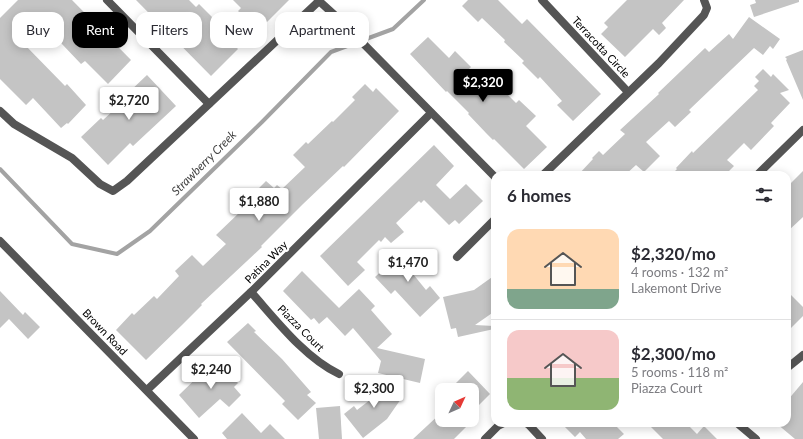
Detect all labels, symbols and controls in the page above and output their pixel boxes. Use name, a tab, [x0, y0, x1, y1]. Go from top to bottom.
chip: Buy	[12, 12, 64, 48]
chip: Rent	[72, 12, 128, 48]
chip: Filters	[136, 12, 202, 48]
chip: New	[210, 12, 267, 48]
chip: Apartment	[275, 12, 369, 48]
street label: Terracotta Circle	[570, 13, 633, 80]
pin: $2,320	[450, 69, 516, 103]
text: $2,320	[463, 74, 503, 90]
pin: $2,720	[96, 87, 162, 121]
text: $2,720	[109, 92, 149, 108]
water label: Strawberry Creek	[168, 127, 239, 198]
icon: filters	[753, 184, 775, 206]
text: 6 homes	[507, 185, 571, 206]
pin: $1,880	[226, 188, 292, 222]
text: $1,880	[239, 193, 279, 209]
street label: Patina Way	[242, 237, 290, 286]
text: $2,320/mo	[631, 243, 716, 264]
icon: home	[539, 245, 587, 293]
pin: $1,470	[375, 249, 441, 283]
text: $1,470	[388, 254, 428, 270]
text: 4 rooms · 132 m²	[631, 264, 728, 280]
text: Lakemont Drive	[631, 280, 721, 296]
street label: Piazza Court	[275, 302, 327, 354]
street label: Brown Road	[80, 306, 131, 357]
text: $2,300/mo	[631, 343, 716, 364]
icon: home	[539, 346, 587, 394]
pin: $2,240	[178, 356, 244, 390]
text: $2,240	[191, 361, 231, 377]
text: 5 rooms · 118 m²	[631, 364, 728, 380]
pin: $2,300	[341, 375, 407, 409]
text: $2,300	[354, 380, 394, 396]
text: Piazza Court	[631, 380, 702, 396]
north arrow	[435, 383, 479, 427]
map controls	[435, 383, 479, 427]

